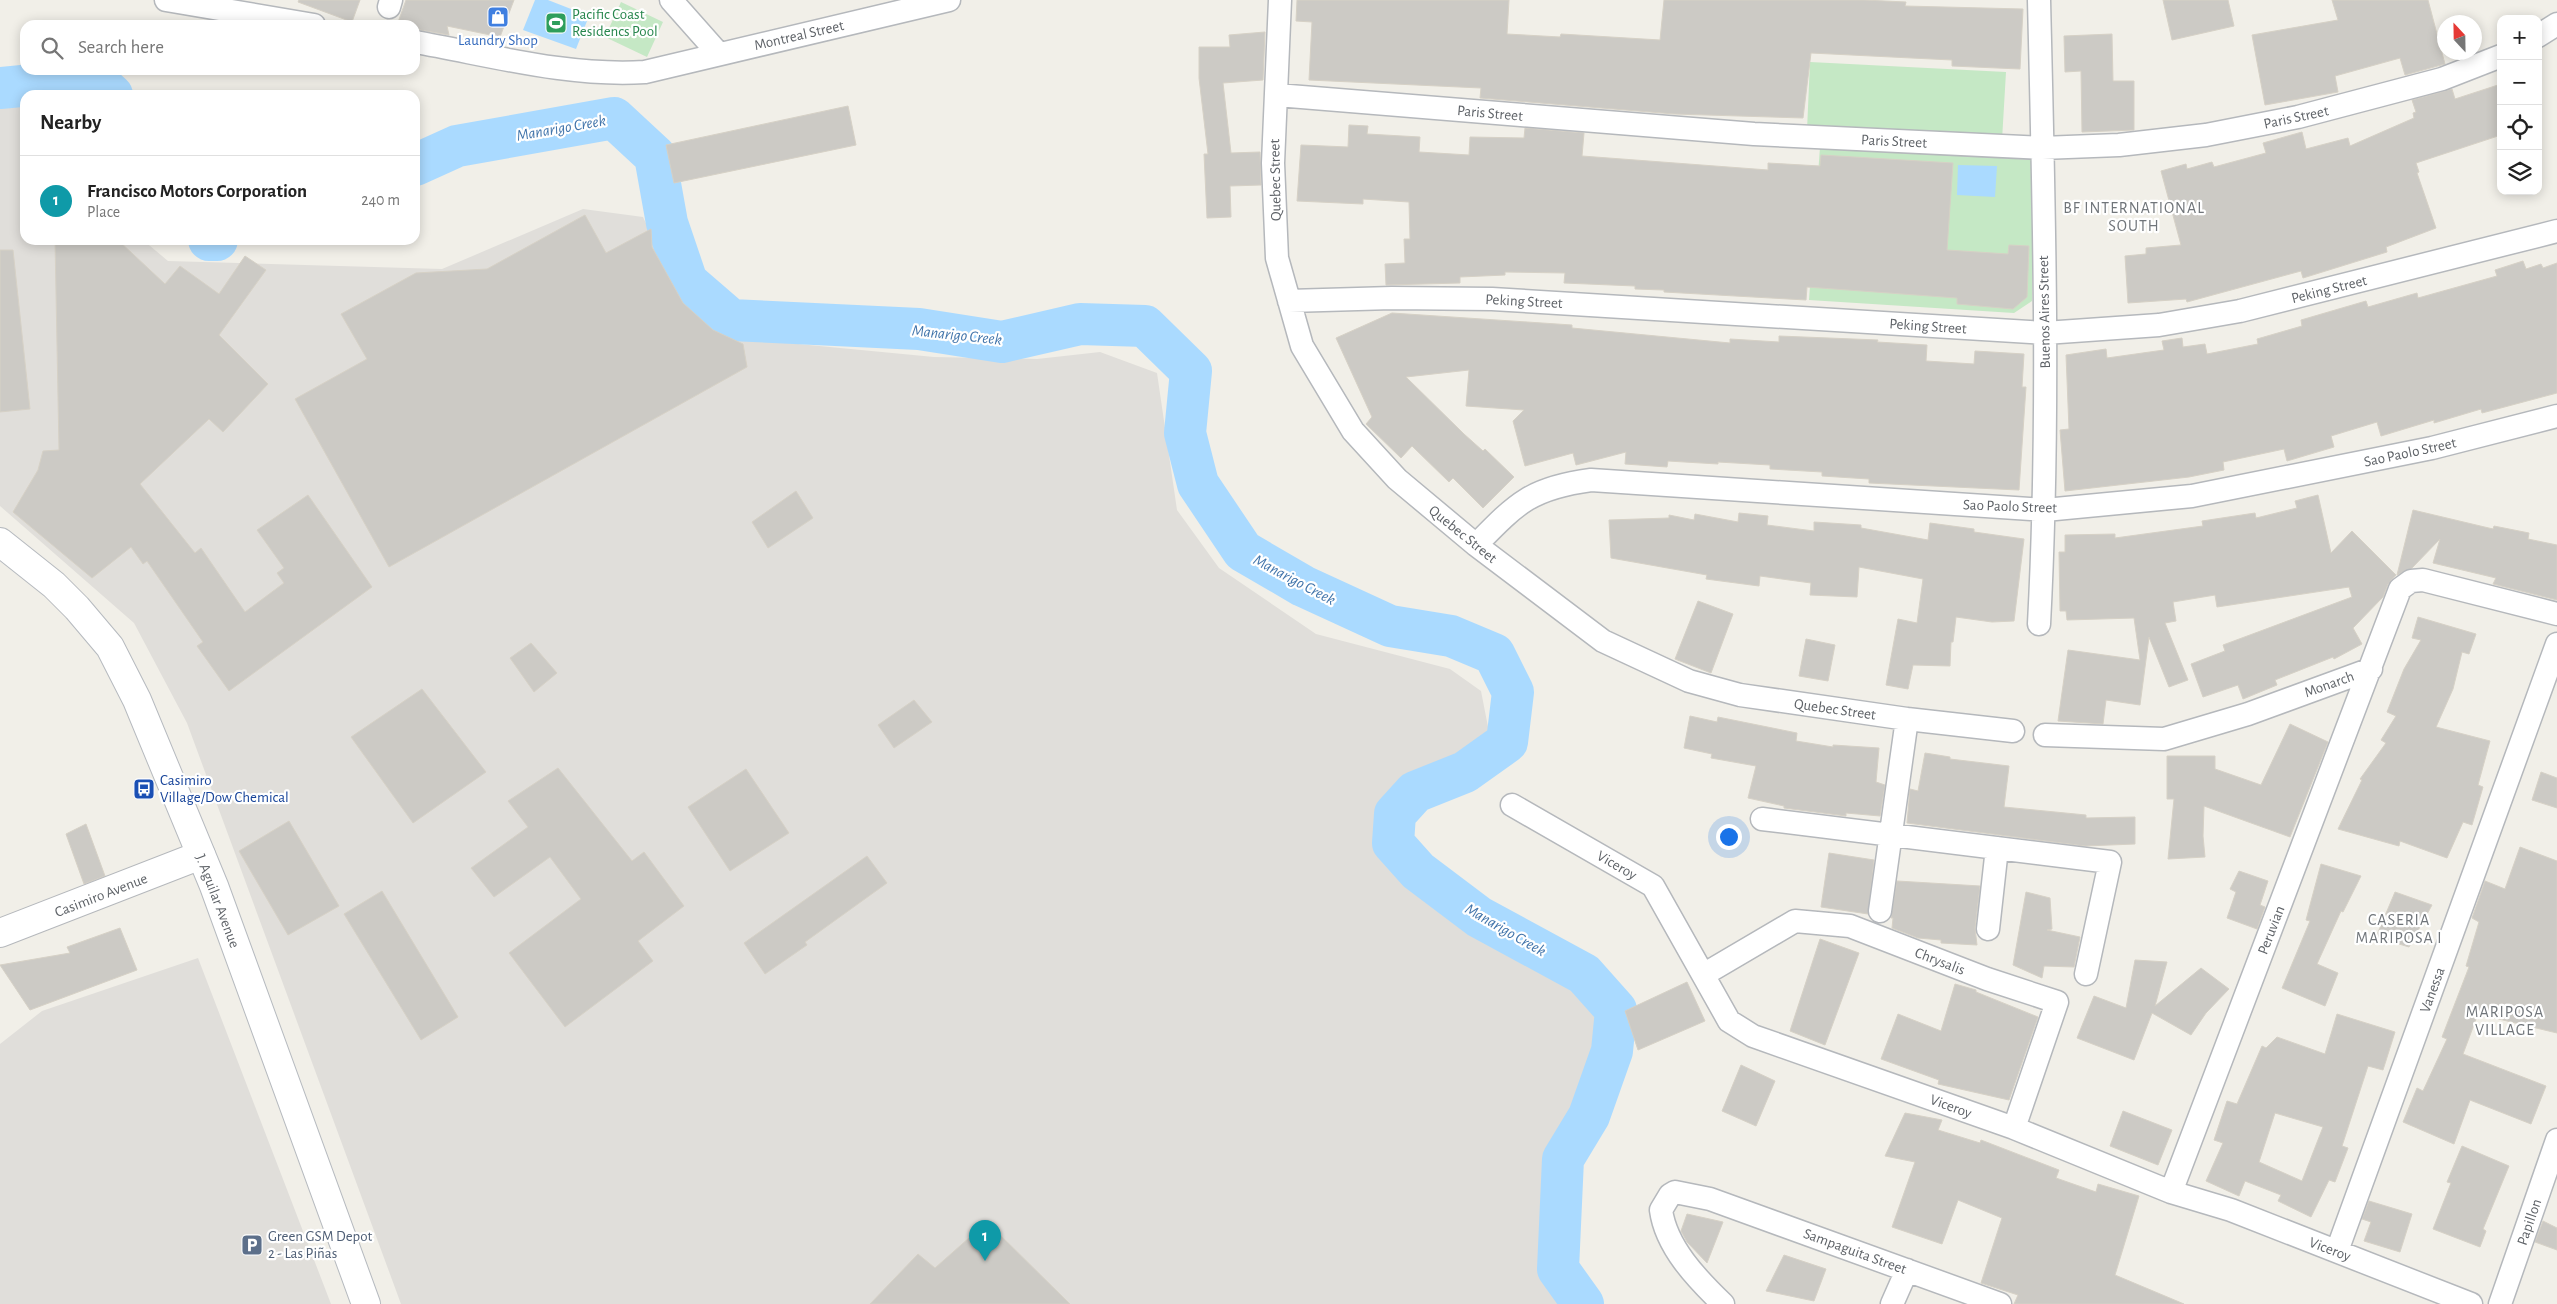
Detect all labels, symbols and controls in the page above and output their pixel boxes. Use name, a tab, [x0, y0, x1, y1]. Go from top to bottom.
shop icon: Laundry Shop	[486, 5, 510, 29]
place label: Pacific Coast Residencs Pool	[572, 7, 658, 39]
sports icon: Pacific Coast Residencs Pool	[544, 11, 568, 35]
north arrow	[2437, 15, 2482, 60]
map controls	[2497, 15, 2542, 195]
button: +	[2497, 15, 2542, 60]
street label: Montreal Street	[753, 18, 846, 53]
search box	[20, 20, 420, 75]
place label: Laundry Shop	[458, 33, 538, 48]
icon: search	[38, 34, 66, 62]
text: Search here	[78, 38, 164, 57]
button: −	[2497, 60, 2542, 105]
street label: Paris Street	[1456, 103, 1524, 124]
street label: Paris Street	[2262, 103, 2330, 132]
button: locate	[2497, 105, 2542, 150]
text: Nearby	[40, 112, 101, 133]
water label: Manarigo Creek	[515, 112, 607, 144]
street label: Paris Street	[1861, 132, 1928, 151]
street label: Quebec Street	[1267, 138, 1284, 221]
button: layers	[2497, 150, 2542, 195]
text: Francisco Motors Corporation	[87, 182, 307, 201]
text: 1	[53, 192, 59, 208]
text: 240 m	[361, 192, 400, 208]
district label: BF INTERNATIONAL SOUTH	[2063, 200, 2205, 234]
text: Place	[87, 204, 120, 220]
street label: Buenos Aires Street	[2036, 255, 2053, 369]
street label: Peking Street	[2290, 273, 2369, 306]
street label: Peking Street	[1485, 292, 1563, 311]
street label: Peking Street	[1889, 316, 1967, 337]
water label: Manarigo Creek	[911, 322, 1003, 348]
street label: Sao Paolo Street	[2363, 435, 2458, 470]
street label: Sao Paolo Street	[1963, 497, 2057, 516]
street label: Quebec Street	[1426, 503, 1500, 566]
water label: Manarigo Creek	[1251, 552, 1338, 608]
street label: Monarch	[2302, 669, 2356, 700]
street label: Quebec Street	[1793, 696, 1877, 723]
place label: Casimiro Village/Dow Chemical	[160, 773, 289, 805]
bus stop icon: Casimiro Village/Dow Chemical	[132, 777, 156, 801]
your location	[1716, 824, 1742, 850]
street label: Viceroy	[1594, 848, 1640, 883]
street label: J. Aguilar Avenue	[193, 852, 242, 950]
street label: Casimiro Avenue	[53, 871, 150, 920]
water label: Manarigo Creek	[1462, 900, 1549, 959]
street label: Peruvian	[2255, 904, 2288, 957]
district label: CASERIA MARIPOSA I	[2355, 912, 2443, 946]
street label: Chrysalis	[1913, 945, 1967, 978]
street label: Vanessa	[2417, 965, 2448, 1015]
district label: MARIPOSA VILLAGE	[2466, 1004, 2544, 1038]
street label: Viceroy	[1928, 1092, 1974, 1121]
street label: Papillon	[2515, 1197, 2544, 1247]
pin: 1	[969, 1220, 1001, 1261]
street label: Sampaguita Street	[1801, 1226, 1908, 1277]
place label: Green GSM Depot 2 - Las Piñas	[268, 1229, 373, 1261]
parking icon: Green GSM Depot 2 - Las Piñas	[240, 1233, 264, 1257]
street label: Viceroy	[2307, 1235, 2353, 1264]

